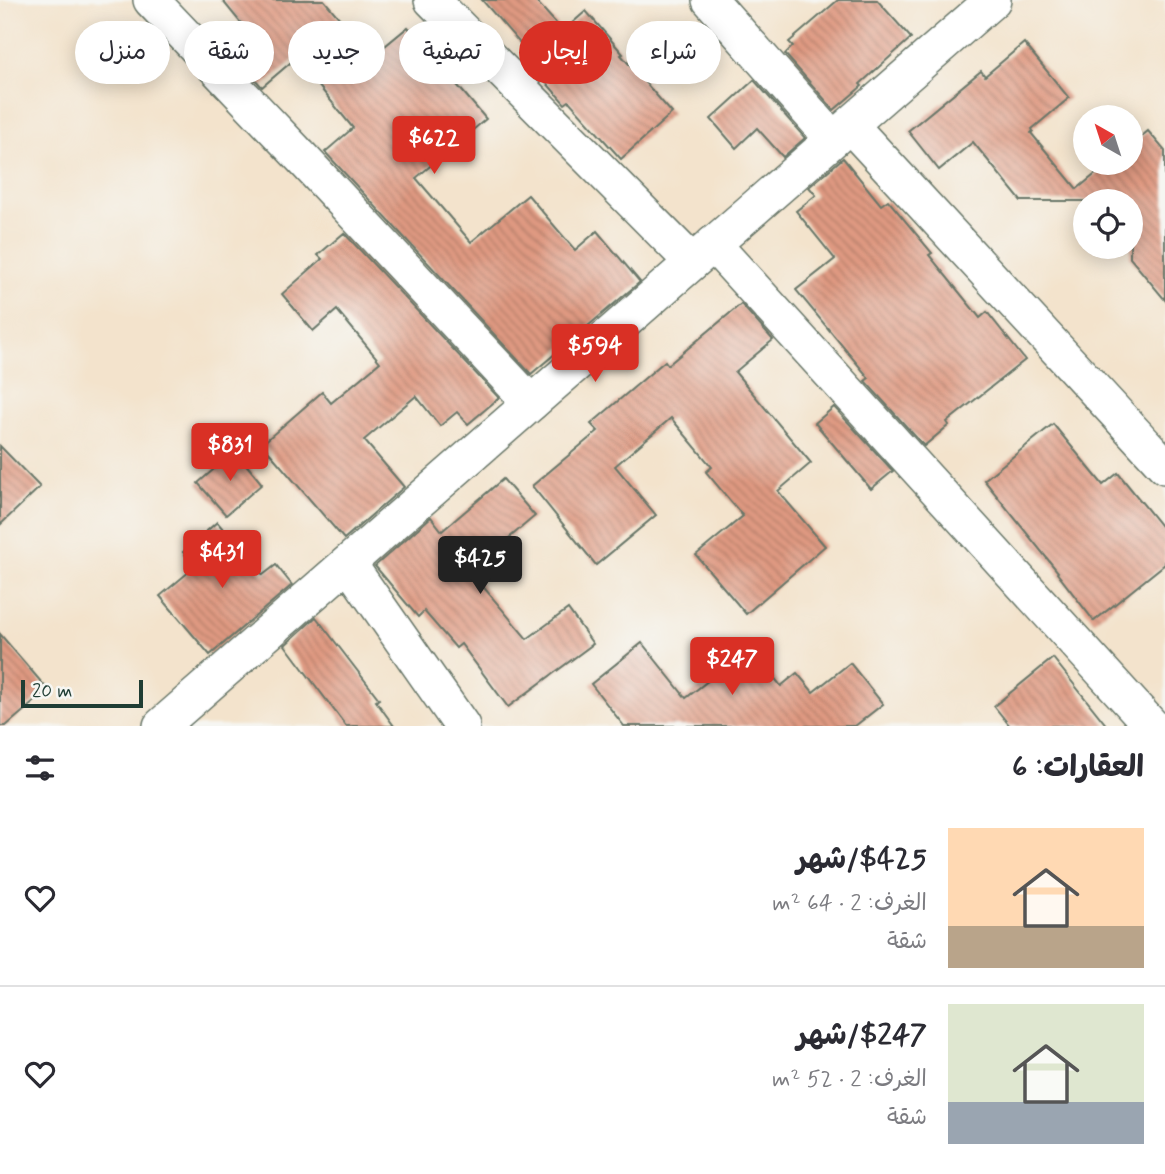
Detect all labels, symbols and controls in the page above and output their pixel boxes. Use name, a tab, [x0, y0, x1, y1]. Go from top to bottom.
chip: منزل	[75, 21, 170, 84]
chip: شقة	[184, 21, 274, 84]
chip: جديد	[288, 21, 385, 84]
chip: تصفية	[399, 21, 505, 84]
chip: إيجار	[519, 21, 612, 84]
chip: شراء	[626, 21, 721, 84]
north arrow	[1073, 105, 1143, 175]
map controls	[1073, 105, 1143, 259]
pin: $622	[393, 116, 475, 176]
text: $622	[408, 124, 460, 154]
button: locate	[1073, 189, 1143, 259]
pin: $594	[554, 324, 636, 384]
text: $594	[568, 332, 622, 362]
pin: $831	[189, 424, 271, 483]
text: $831	[207, 431, 253, 461]
pin: $431	[181, 530, 263, 590]
pin: $425	[439, 536, 521, 596]
text: $431	[199, 538, 245, 568]
text: $425	[454, 544, 506, 574]
pin: $247	[691, 638, 773, 697]
text: $247	[706, 645, 758, 675]
scale bar	[21, 677, 144, 709]
text: 20 m	[32, 679, 72, 704]
text: العقارات: 6	[1012, 748, 1144, 787]
icon: filters	[21, 749, 59, 787]
text: $425/شهر	[796, 840, 927, 879]
icon: home	[1004, 856, 1088, 940]
icon: heart	[21, 879, 59, 917]
text: الغرف: 2 · 64 m²	[772, 889, 927, 919]
text: شقة	[887, 927, 927, 957]
text: $247/شهر	[797, 1016, 927, 1055]
icon: home	[1004, 1032, 1088, 1116]
icon: heart	[21, 1055, 59, 1093]
text: الغرف: 2 · 52 m²	[772, 1065, 927, 1095]
text: شقة	[887, 1103, 927, 1133]

